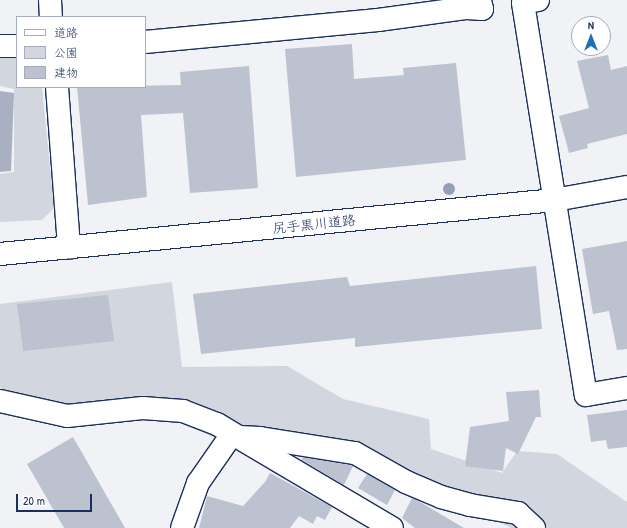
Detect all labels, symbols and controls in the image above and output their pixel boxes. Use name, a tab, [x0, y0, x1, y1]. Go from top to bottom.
legend	[16, 16, 146, 88]
north arrow	[571, 16, 611, 56]
text: N	[588, 18, 594, 32]
text: 道路	[54, 24, 78, 41]
text: 公園	[54, 44, 78, 61]
text: 建物	[54, 64, 78, 81]
street label: 尻手黒川道路	[271, 211, 357, 237]
scale bar	[18, 486, 94, 512]
text: 20 m	[23, 492, 45, 509]

